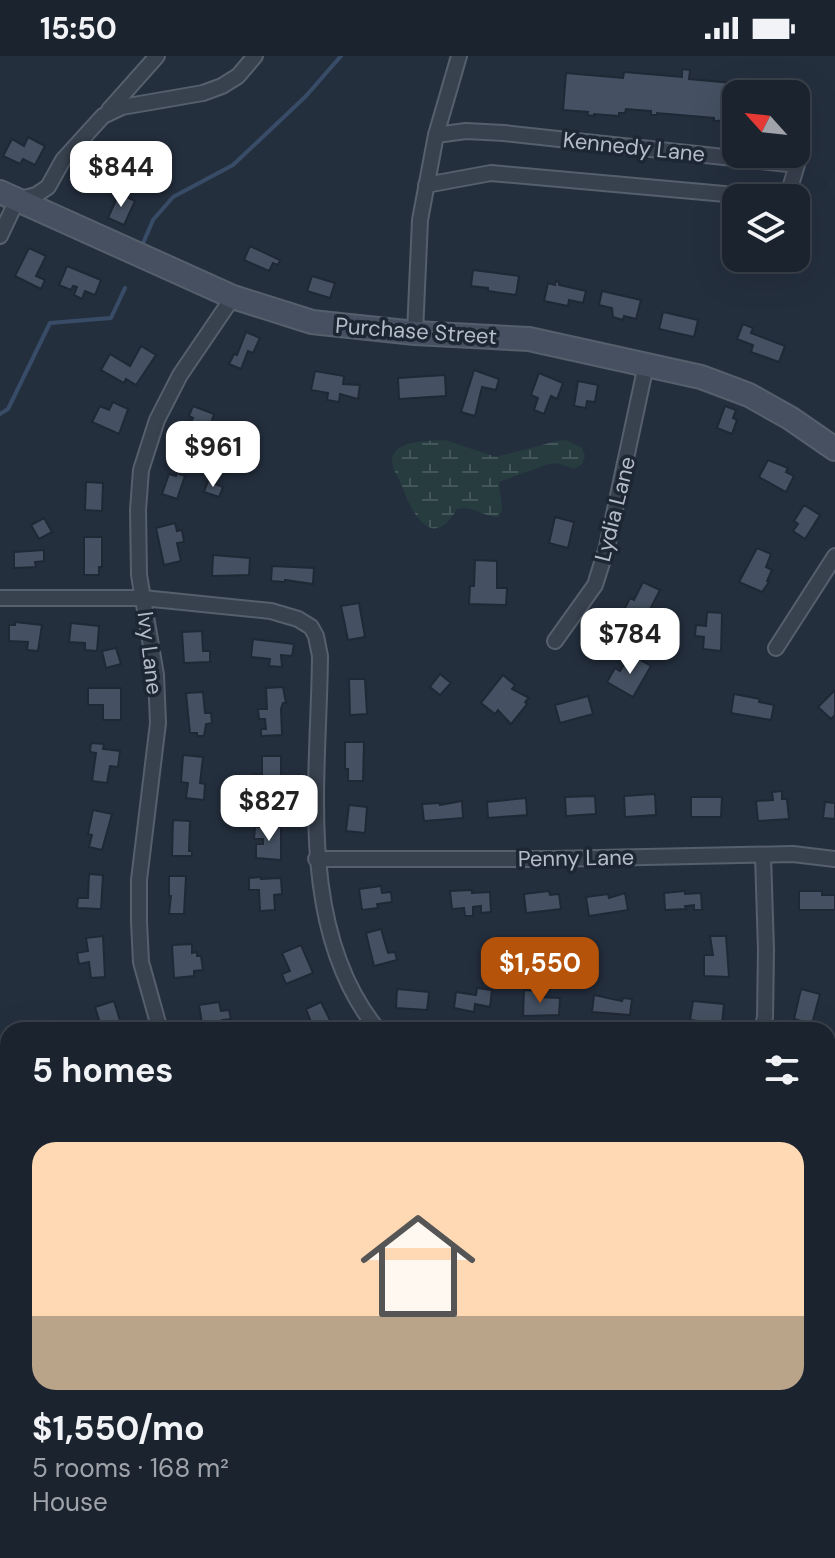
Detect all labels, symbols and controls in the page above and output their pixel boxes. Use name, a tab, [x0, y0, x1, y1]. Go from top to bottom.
text: 15:50	[40, 9, 117, 48]
north arrow	[722, 80, 810, 168]
map controls	[722, 80, 810, 272]
street label: Kennedy Lane	[561, 125, 707, 169]
pin: $844	[74, 141, 168, 209]
text: $844	[88, 150, 154, 184]
button: layers	[722, 184, 810, 272]
street label: Purchase Street	[334, 311, 498, 351]
pin: $961	[166, 421, 260, 489]
text: $961	[184, 430, 242, 464]
street label: Lydia Lane	[588, 454, 642, 564]
pin: $784	[583, 608, 677, 676]
street label: Ivy Lane	[131, 610, 169, 696]
text: $784	[599, 617, 661, 651]
pin: $827	[222, 775, 316, 843]
text: $827	[239, 784, 299, 818]
street label: Penny Lane	[518, 842, 634, 874]
pin: $1,550	[475, 937, 605, 1005]
text: $1,550	[499, 946, 581, 980]
text: 5 homes	[32, 1048, 173, 1093]
icon: filters	[760, 1048, 804, 1092]
icon: home	[346, 1194, 490, 1338]
text: $1,550/mo	[32, 1406, 205, 1451]
text: 5 rooms · 168 m²	[32, 1451, 229, 1485]
text: House	[32, 1485, 108, 1519]

